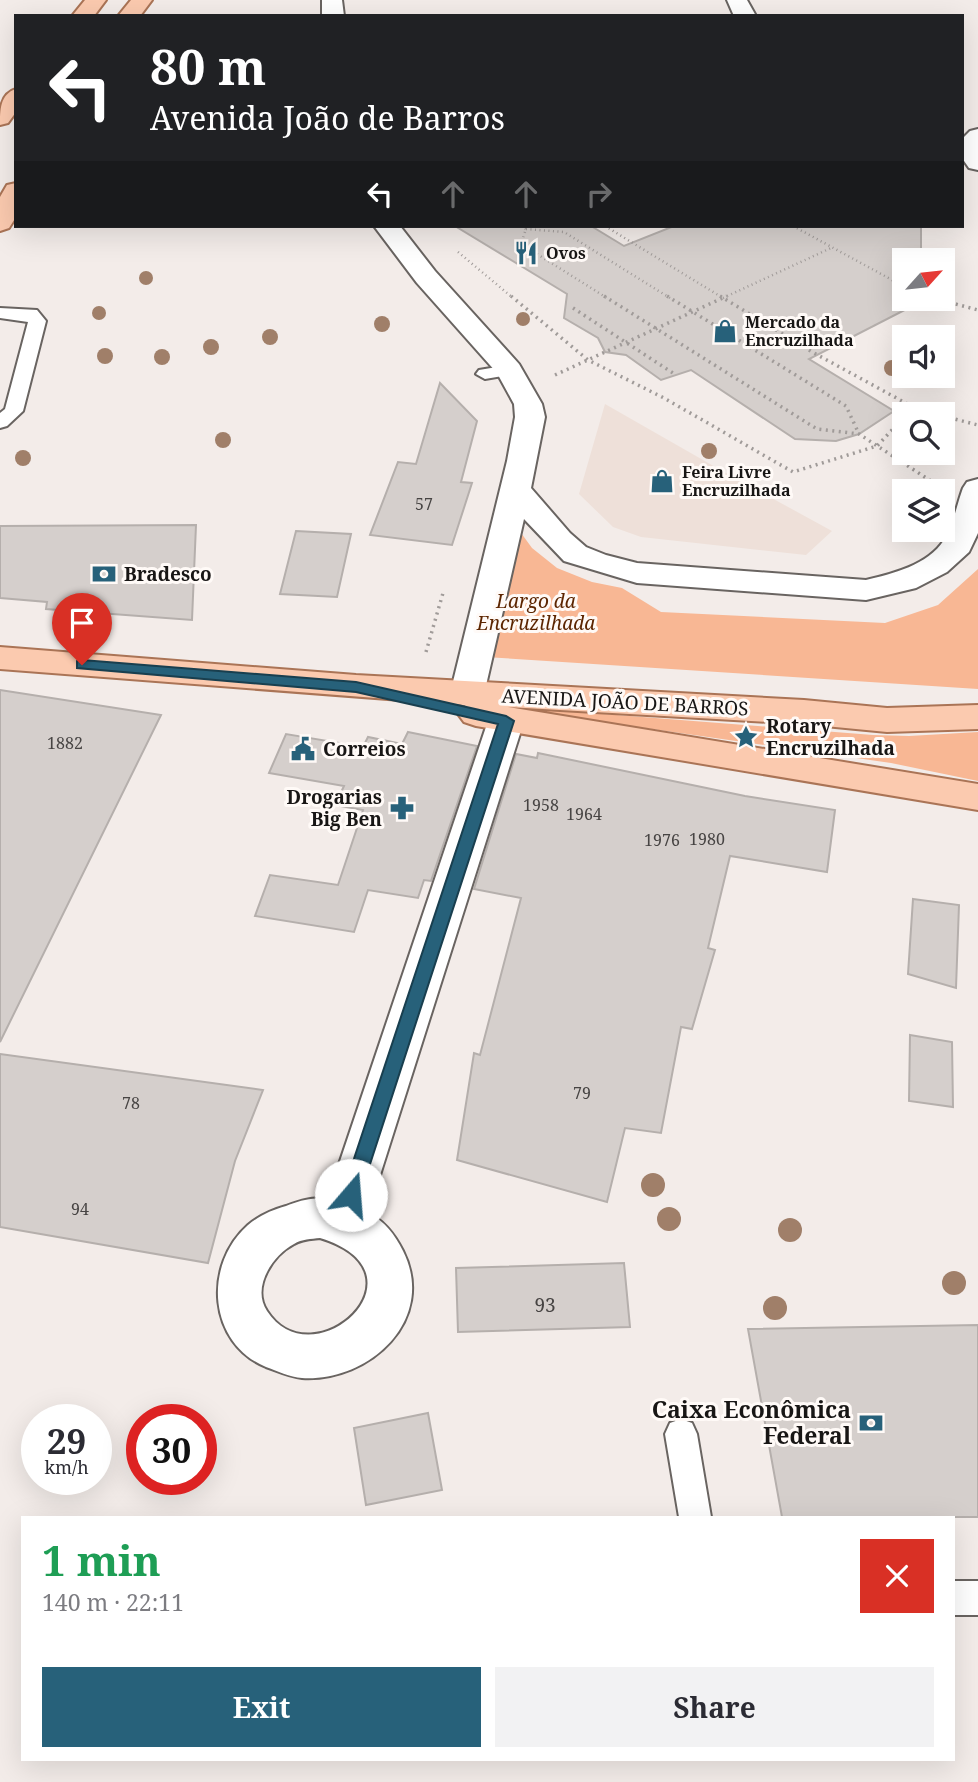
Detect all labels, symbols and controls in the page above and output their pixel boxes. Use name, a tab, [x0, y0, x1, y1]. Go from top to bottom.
text: 80 m	[150, 33, 266, 99]
icon: left	[35, 42, 126, 133]
text: Avenida João de Barros	[150, 96, 505, 139]
icon: left	[361, 175, 399, 213]
icon: ahead	[434, 175, 472, 213]
icon: ahead	[507, 175, 545, 213]
icon: right	[580, 175, 618, 213]
restaurant icon: Ovos	[512, 239, 540, 267]
place label: Ovos	[546, 242, 586, 264]
north arrow	[892, 248, 956, 312]
map controls	[892, 248, 955, 542]
place label: Mercado da Encruzilhada	[745, 311, 854, 351]
shop icon: Mercado da Encruzilhada	[711, 317, 739, 345]
button: sound	[892, 325, 955, 388]
button: search	[892, 402, 955, 465]
place label: Feira Livre Encruzilhada	[682, 461, 791, 501]
shop icon: Feira Livre Encruzilhada	[648, 467, 676, 495]
button: layers	[892, 479, 955, 542]
house number: 57	[415, 493, 433, 515]
bank icon: Bradesco	[90, 560, 118, 588]
place label: Bradesco	[124, 561, 212, 587]
park label: Largo da Encruzilhada	[476, 588, 595, 636]
pin	[52, 593, 112, 665]
icon: arrive	[63, 604, 101, 642]
street label: AVENIDA JOÃO DE BARROS	[501, 683, 749, 721]
place label: Rotary Encruzilhada	[766, 713, 895, 761]
place icon: Rotary Encruzilhada	[732, 723, 760, 751]
house number: 1882	[47, 732, 83, 754]
public building icon: Correios	[289, 735, 317, 763]
place label: Correios	[323, 736, 406, 762]
place label: Drogarias Big Ben	[287, 784, 382, 832]
pharmacy icon: Drogarias Big Ben	[388, 794, 416, 822]
house number: 1958	[523, 794, 559, 816]
house number: 1964	[566, 803, 602, 825]
house number: 1980	[689, 828, 725, 850]
house number: 1976	[644, 829, 680, 851]
house number: 79	[573, 1082, 591, 1104]
house number: 78	[122, 1092, 140, 1114]
position arrow	[314, 1158, 388, 1232]
house number: 94	[71, 1198, 89, 1220]
house number: 93	[534, 1292, 556, 1318]
place label: Caixa Econômica Federal	[652, 1393, 851, 1451]
speed limit sign: 30	[126, 1404, 217, 1495]
bank icon: Caixa Econômica Federal	[857, 1409, 885, 1437]
text: 29	[47, 1417, 86, 1464]
text: km/h	[44, 1455, 89, 1479]
text: 1 min	[42, 1531, 161, 1588]
button: close	[860, 1539, 934, 1613]
text: 140 m · 22:11	[42, 1586, 184, 1618]
button: Exit	[42, 1667, 481, 1747]
button: Share	[495, 1667, 934, 1747]

